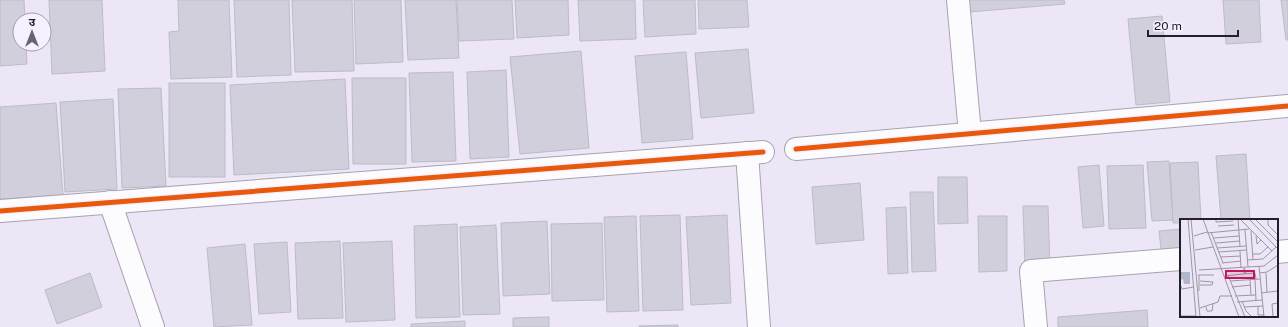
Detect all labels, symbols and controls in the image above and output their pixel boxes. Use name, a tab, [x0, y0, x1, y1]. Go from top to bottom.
north arrow	[12, 12, 52, 52]
scale bar	[1148, 12, 1238, 38]
text: उ	[29, 16, 36, 28]
text: 20 m	[1154, 19, 1182, 33]
inset map	[1180, 219, 1278, 317]

